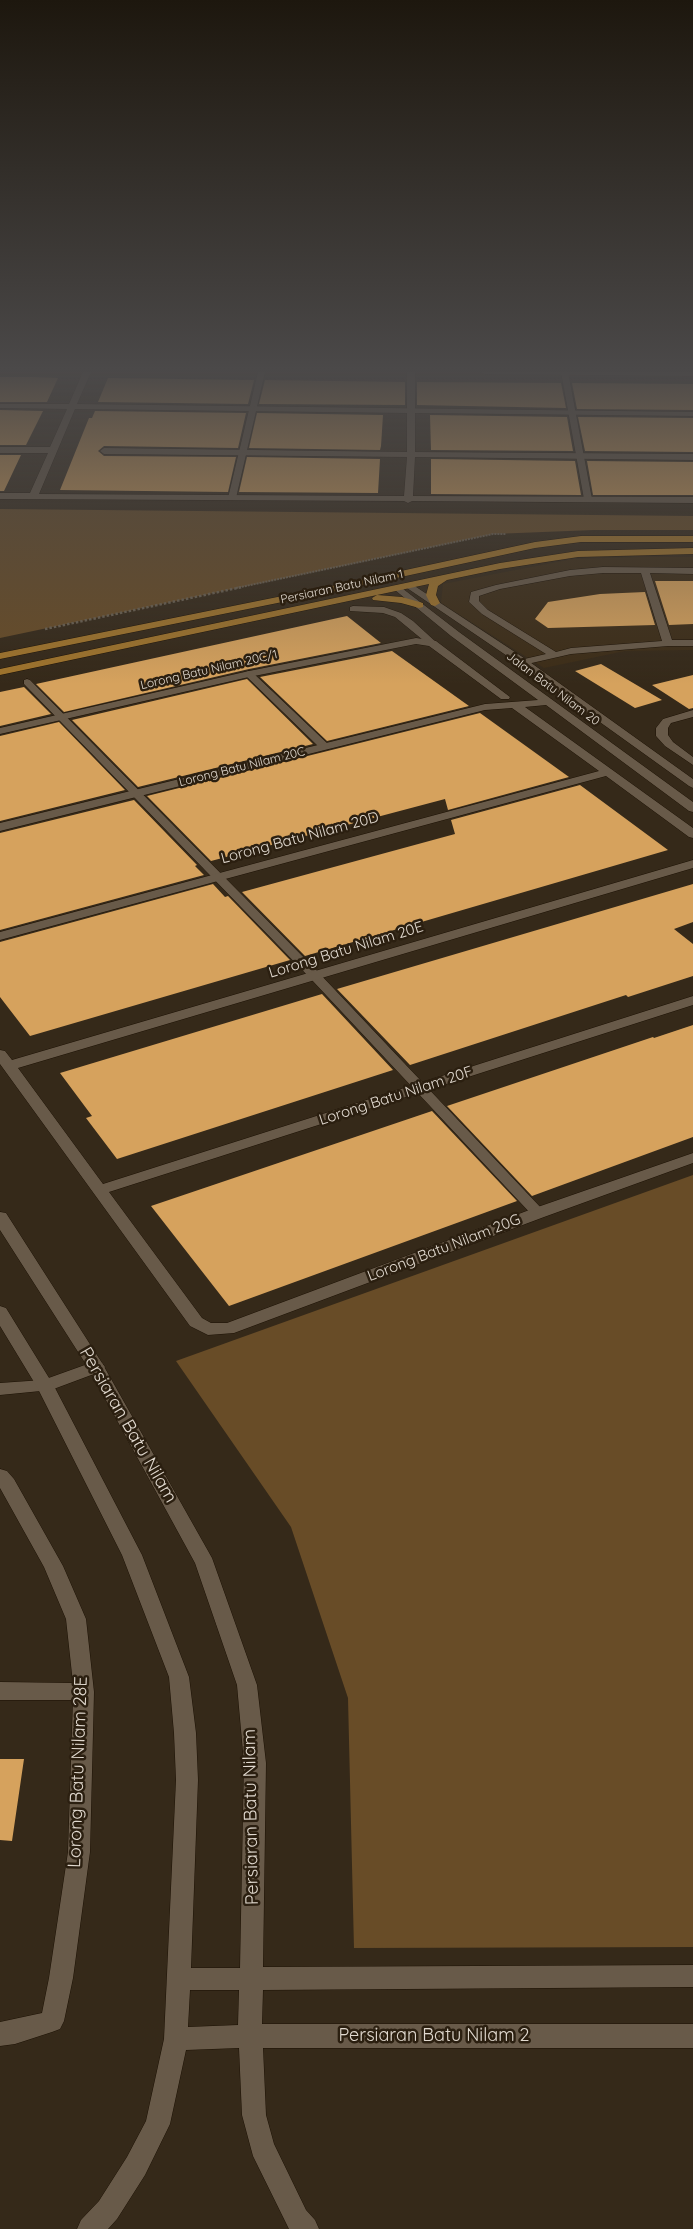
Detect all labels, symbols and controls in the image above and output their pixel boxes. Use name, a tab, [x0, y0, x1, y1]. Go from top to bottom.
street label: Persiaran Batu Nilam 1	[279, 567, 405, 607]
street label: Lorong Batu Nilam 20C/1	[139, 647, 279, 693]
street label: Jalan Batu Nilam 20	[504, 649, 602, 729]
street label: Lorong Batu Nilam 20C	[177, 744, 307, 790]
street label: Lorong Batu Nilam 20D	[219, 808, 381, 868]
street label: Lorong Batu Nilam 20E	[267, 918, 425, 982]
street label: Lorong Batu Nilam 20F	[317, 1063, 475, 1129]
street label: Lorong Batu Nilam 20G	[365, 1211, 523, 1285]
street label: Persiaran Batu Nilam	[75, 1343, 181, 1507]
street label: Lorong Batu Nilam 28E	[64, 1676, 92, 1868]
street label: Persiaran Batu Nilam	[239, 1729, 263, 1905]
street label: Persiaran Batu Nilam 2	[339, 2025, 529, 2047]

